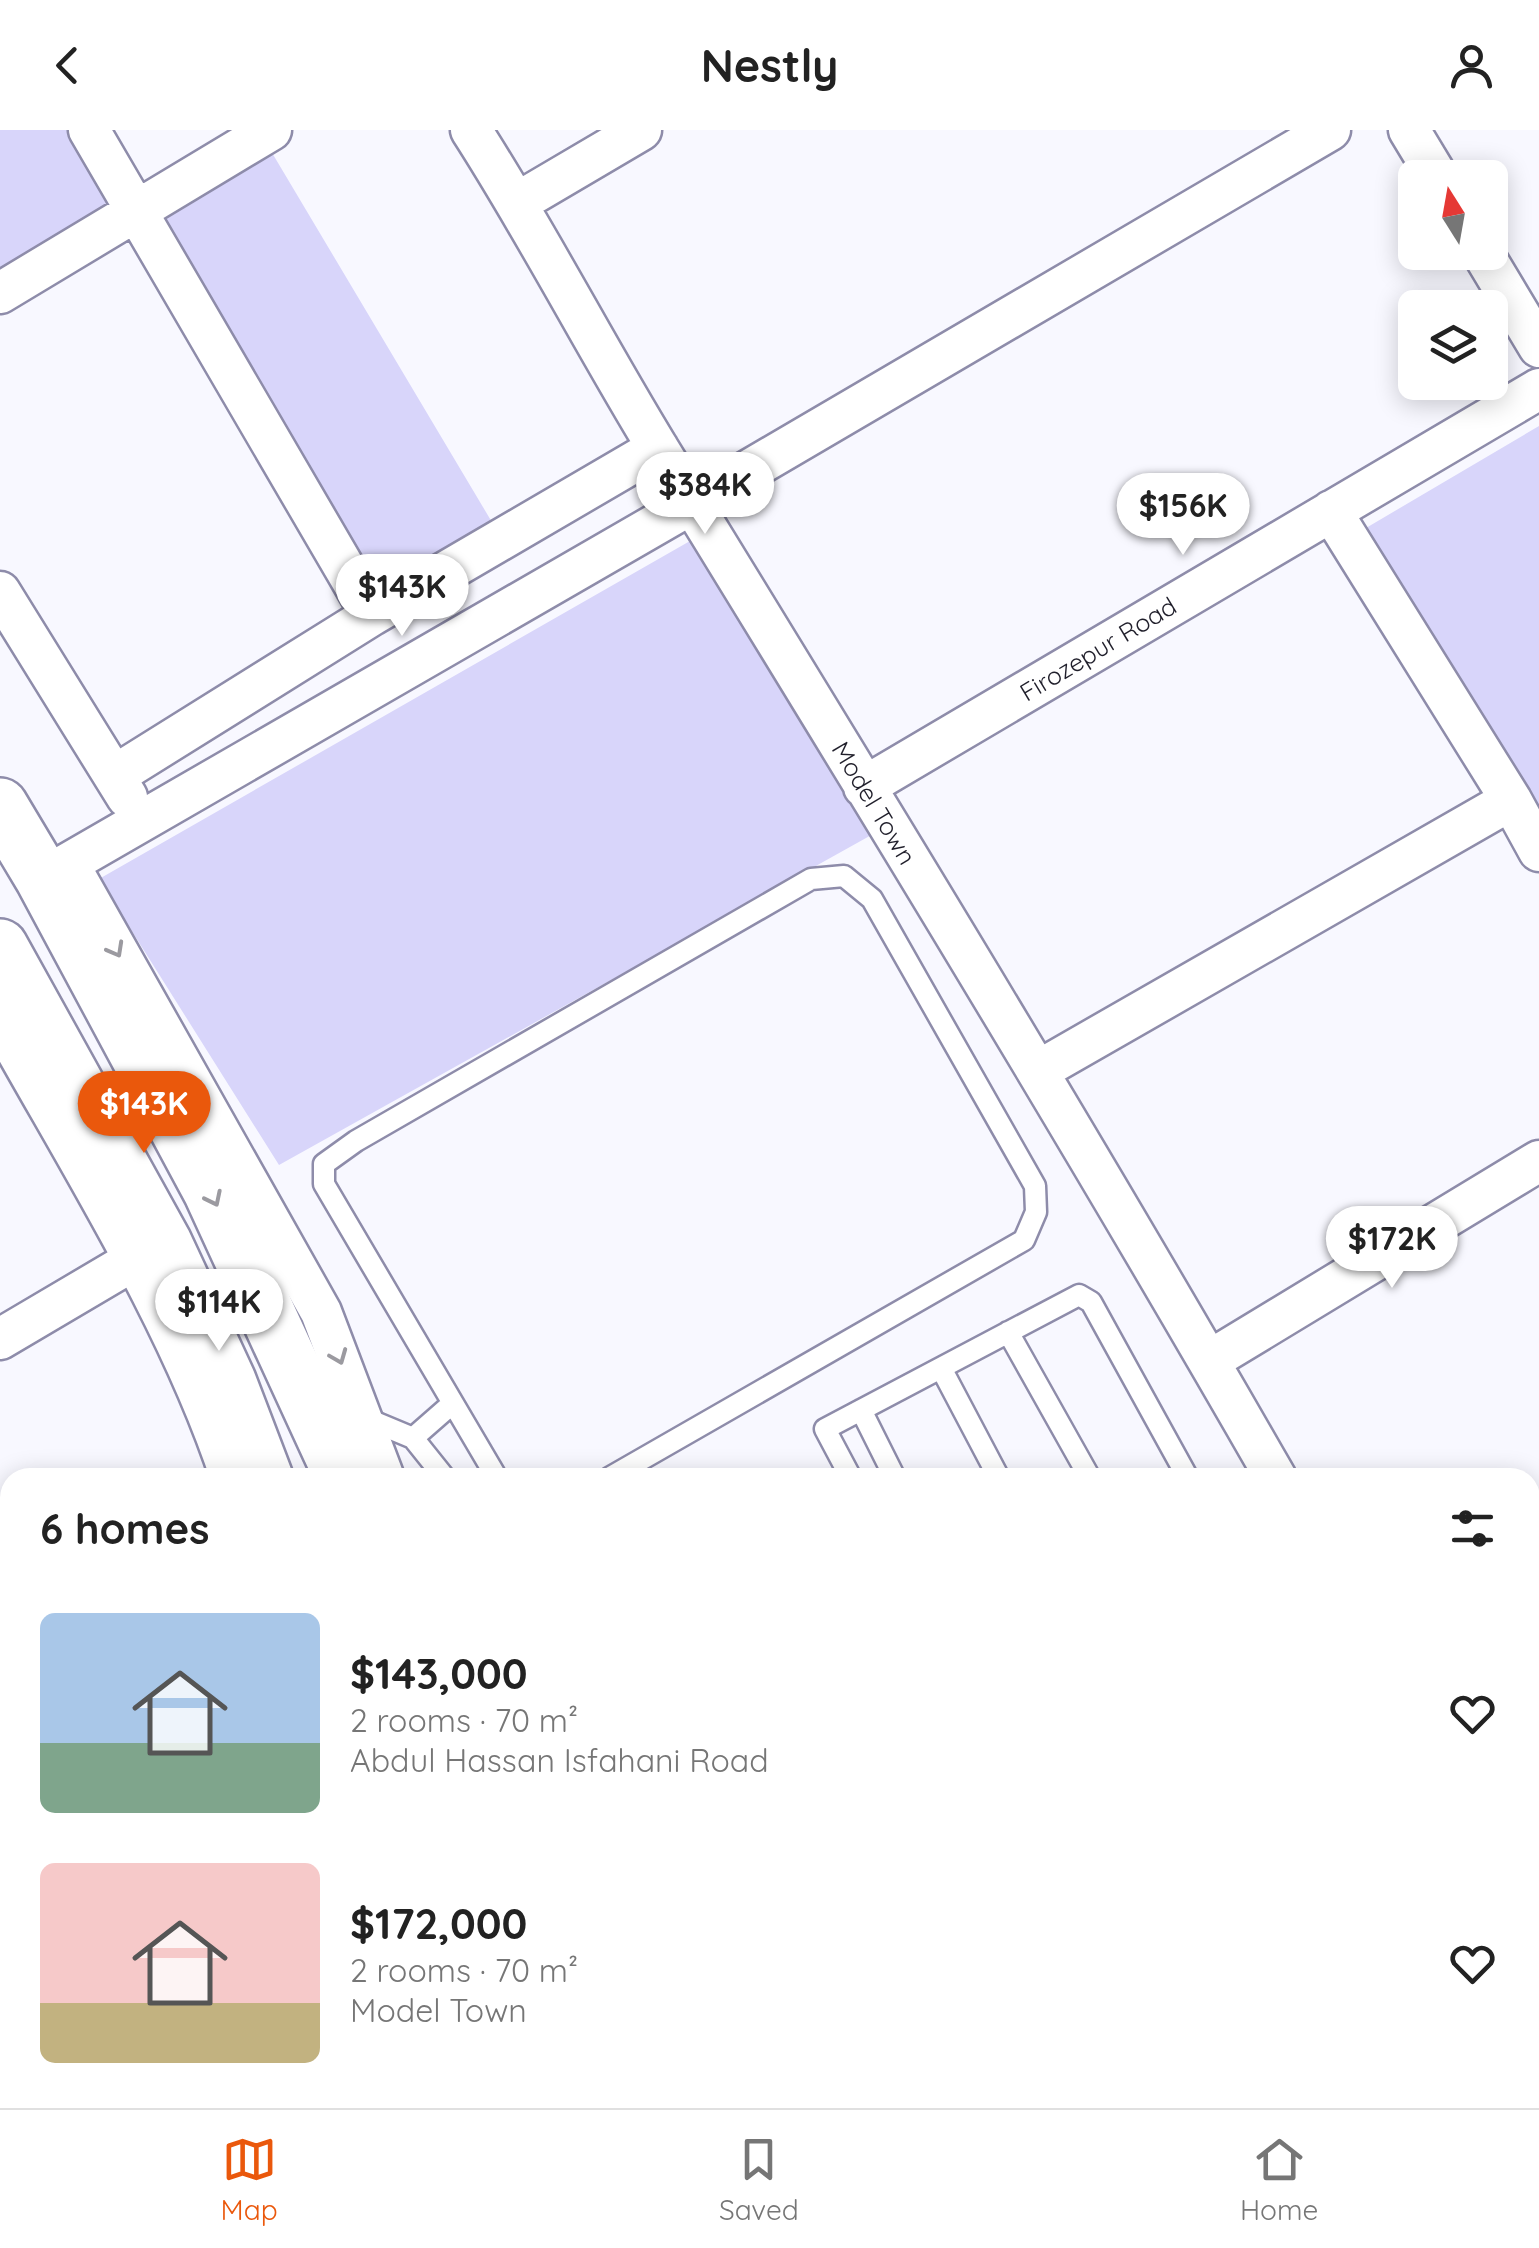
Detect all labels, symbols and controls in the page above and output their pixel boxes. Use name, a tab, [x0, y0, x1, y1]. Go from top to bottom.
text: Nestly	[701, 37, 838, 93]
icon: back	[40, 38, 95, 93]
icon: person	[1444, 38, 1499, 93]
north arrow	[1398, 160, 1508, 270]
map controls	[1398, 160, 1508, 400]
button: layers	[1398, 290, 1508, 400]
pin: $384K	[635, 452, 775, 537]
text: $384K	[658, 464, 752, 504]
pin: $156K	[1113, 473, 1253, 558]
text: $156K	[1139, 485, 1227, 525]
pin: $143K	[332, 554, 472, 639]
text: $143K	[358, 566, 446, 606]
street label: Firozepur Road	[1014, 590, 1182, 707]
street label: Model Town	[826, 736, 923, 870]
one-way arrow	[104, 939, 124, 957]
pin: $143K	[74, 1071, 214, 1156]
text: $143K	[100, 1083, 188, 1123]
one-way arrow	[202, 1189, 222, 1207]
pin: $172K	[1322, 1206, 1462, 1291]
text: $172K	[1348, 1218, 1436, 1258]
pin: $114K	[149, 1269, 289, 1354]
text: $114K	[177, 1281, 261, 1321]
one-way arrow	[327, 1348, 347, 1365]
icon: filters	[1445, 1501, 1500, 1556]
text: 6 homes	[40, 1502, 210, 1555]
text: $143,000	[350, 1647, 528, 1700]
icon: home	[120, 1653, 240, 1773]
icon: heart	[1445, 1686, 1500, 1741]
text: 2 rooms · 70 m²	[350, 1700, 578, 1740]
text: Abdul Hassan Isfahani Road	[350, 1740, 769, 1780]
text: $172,000	[350, 1897, 527, 1950]
icon: home	[120, 1903, 240, 2023]
icon: heart	[1445, 1936, 1500, 1991]
text: 2 rooms · 70 m²	[350, 1950, 578, 1990]
text: Model Town	[350, 1990, 527, 2030]
tab: Map	[221, 2132, 278, 2227]
tab: Saved	[719, 2132, 799, 2227]
tab: Home	[1240, 2132, 1318, 2227]

